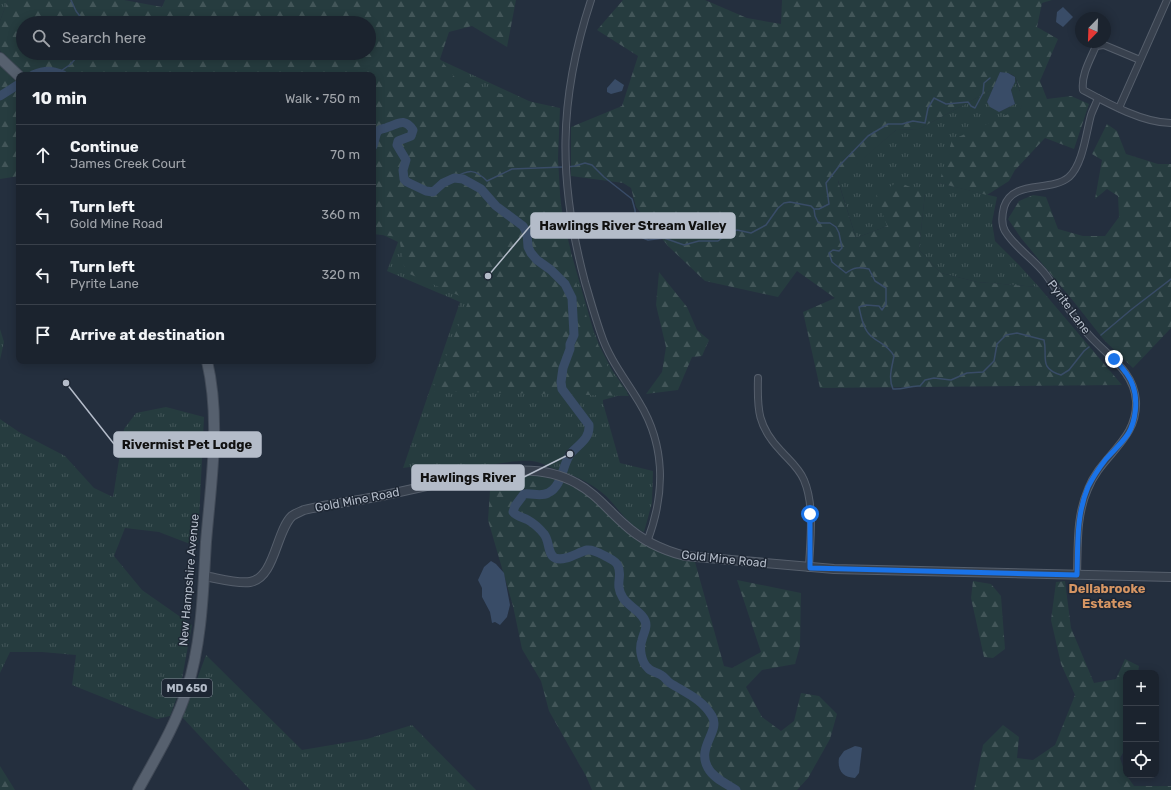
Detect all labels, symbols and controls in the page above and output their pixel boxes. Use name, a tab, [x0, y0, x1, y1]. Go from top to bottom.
north arrow	[1075, 12, 1111, 48]
search box	[16, 16, 376, 60]
icon: search	[30, 27, 52, 49]
text: Search here	[62, 29, 146, 47]
text: 10 min	[32, 88, 87, 108]
text: Walk · 750 m	[285, 91, 360, 106]
text: Continue	[70, 138, 139, 156]
icon: ahead	[32, 144, 54, 166]
text: 70 m	[330, 147, 360, 162]
text: James Creek Court	[70, 156, 186, 171]
text: Turn left	[70, 198, 135, 216]
icon: left	[32, 204, 54, 226]
text: 360 m	[321, 207, 360, 222]
callout: Hawlings River Stream Valley	[531, 213, 735, 238]
text: Gold Mine Road	[70, 216, 163, 231]
text: Hawlings River Stream Valley	[539, 218, 727, 233]
text: Turn left	[70, 258, 135, 276]
icon: left	[32, 264, 54, 286]
text: 320 m	[322, 267, 360, 282]
text: Pyrite Lane	[70, 276, 139, 291]
street label: Pyrite Lane	[1045, 277, 1093, 337]
icon: arrive	[32, 324, 54, 346]
text: Arrive at destination	[70, 326, 225, 344]
route end	[1105, 350, 1123, 368]
callout: Rivermist Pet Lodge	[114, 432, 261, 457]
text: Rivermist Pet Lodge	[122, 437, 253, 452]
callout: Hawlings River	[412, 465, 524, 490]
text: Hawlings River	[420, 470, 516, 485]
street label: Gold Mine Road	[314, 485, 400, 515]
route start	[801, 505, 819, 523]
street label: New Hampshire Avenue	[176, 513, 202, 647]
street label: Gold Mine Road	[681, 548, 767, 570]
district label: Dellabrooke Estates	[1068, 581, 1146, 611]
map controls	[1123, 670, 1159, 778]
button: +	[1123, 670, 1159, 706]
road number: MD 650	[162, 679, 212, 697]
button: −	[1123, 706, 1159, 742]
button: locate	[1123, 742, 1159, 778]

